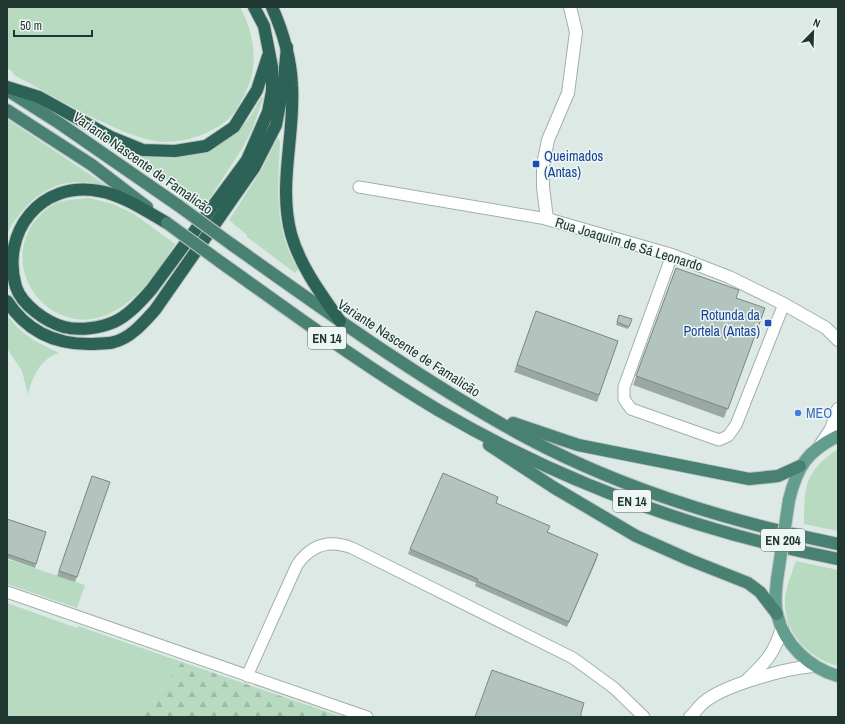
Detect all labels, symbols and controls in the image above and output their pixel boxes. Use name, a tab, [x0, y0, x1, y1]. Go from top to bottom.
scale bar	[14, 12, 92, 38]
north arrow	[793, 12, 833, 52]
text: N	[811, 15, 823, 31]
text: 50 m	[20, 18, 42, 34]
street label: Variante Nascente de Famalicão	[70, 108, 216, 218]
place label: Queimados (Antas)	[544, 147, 604, 181]
marker: Queimados (Antas)	[531, 159, 541, 169]
street label: Rua Joaquim de Sá Leonardo	[553, 213, 705, 275]
street label: Variante Nascente de Famalicão	[334, 295, 484, 401]
place label: Rotunda da Portela (Antas)	[683, 306, 761, 340]
marker: Rotunda da Portela (Antas)	[763, 318, 773, 328]
road number: EN 14	[308, 327, 346, 349]
place label: MEO	[806, 404, 832, 422]
marker: MEO	[793, 408, 803, 418]
road number: EN 14	[613, 490, 651, 512]
road number: EN 204	[761, 529, 805, 551]

